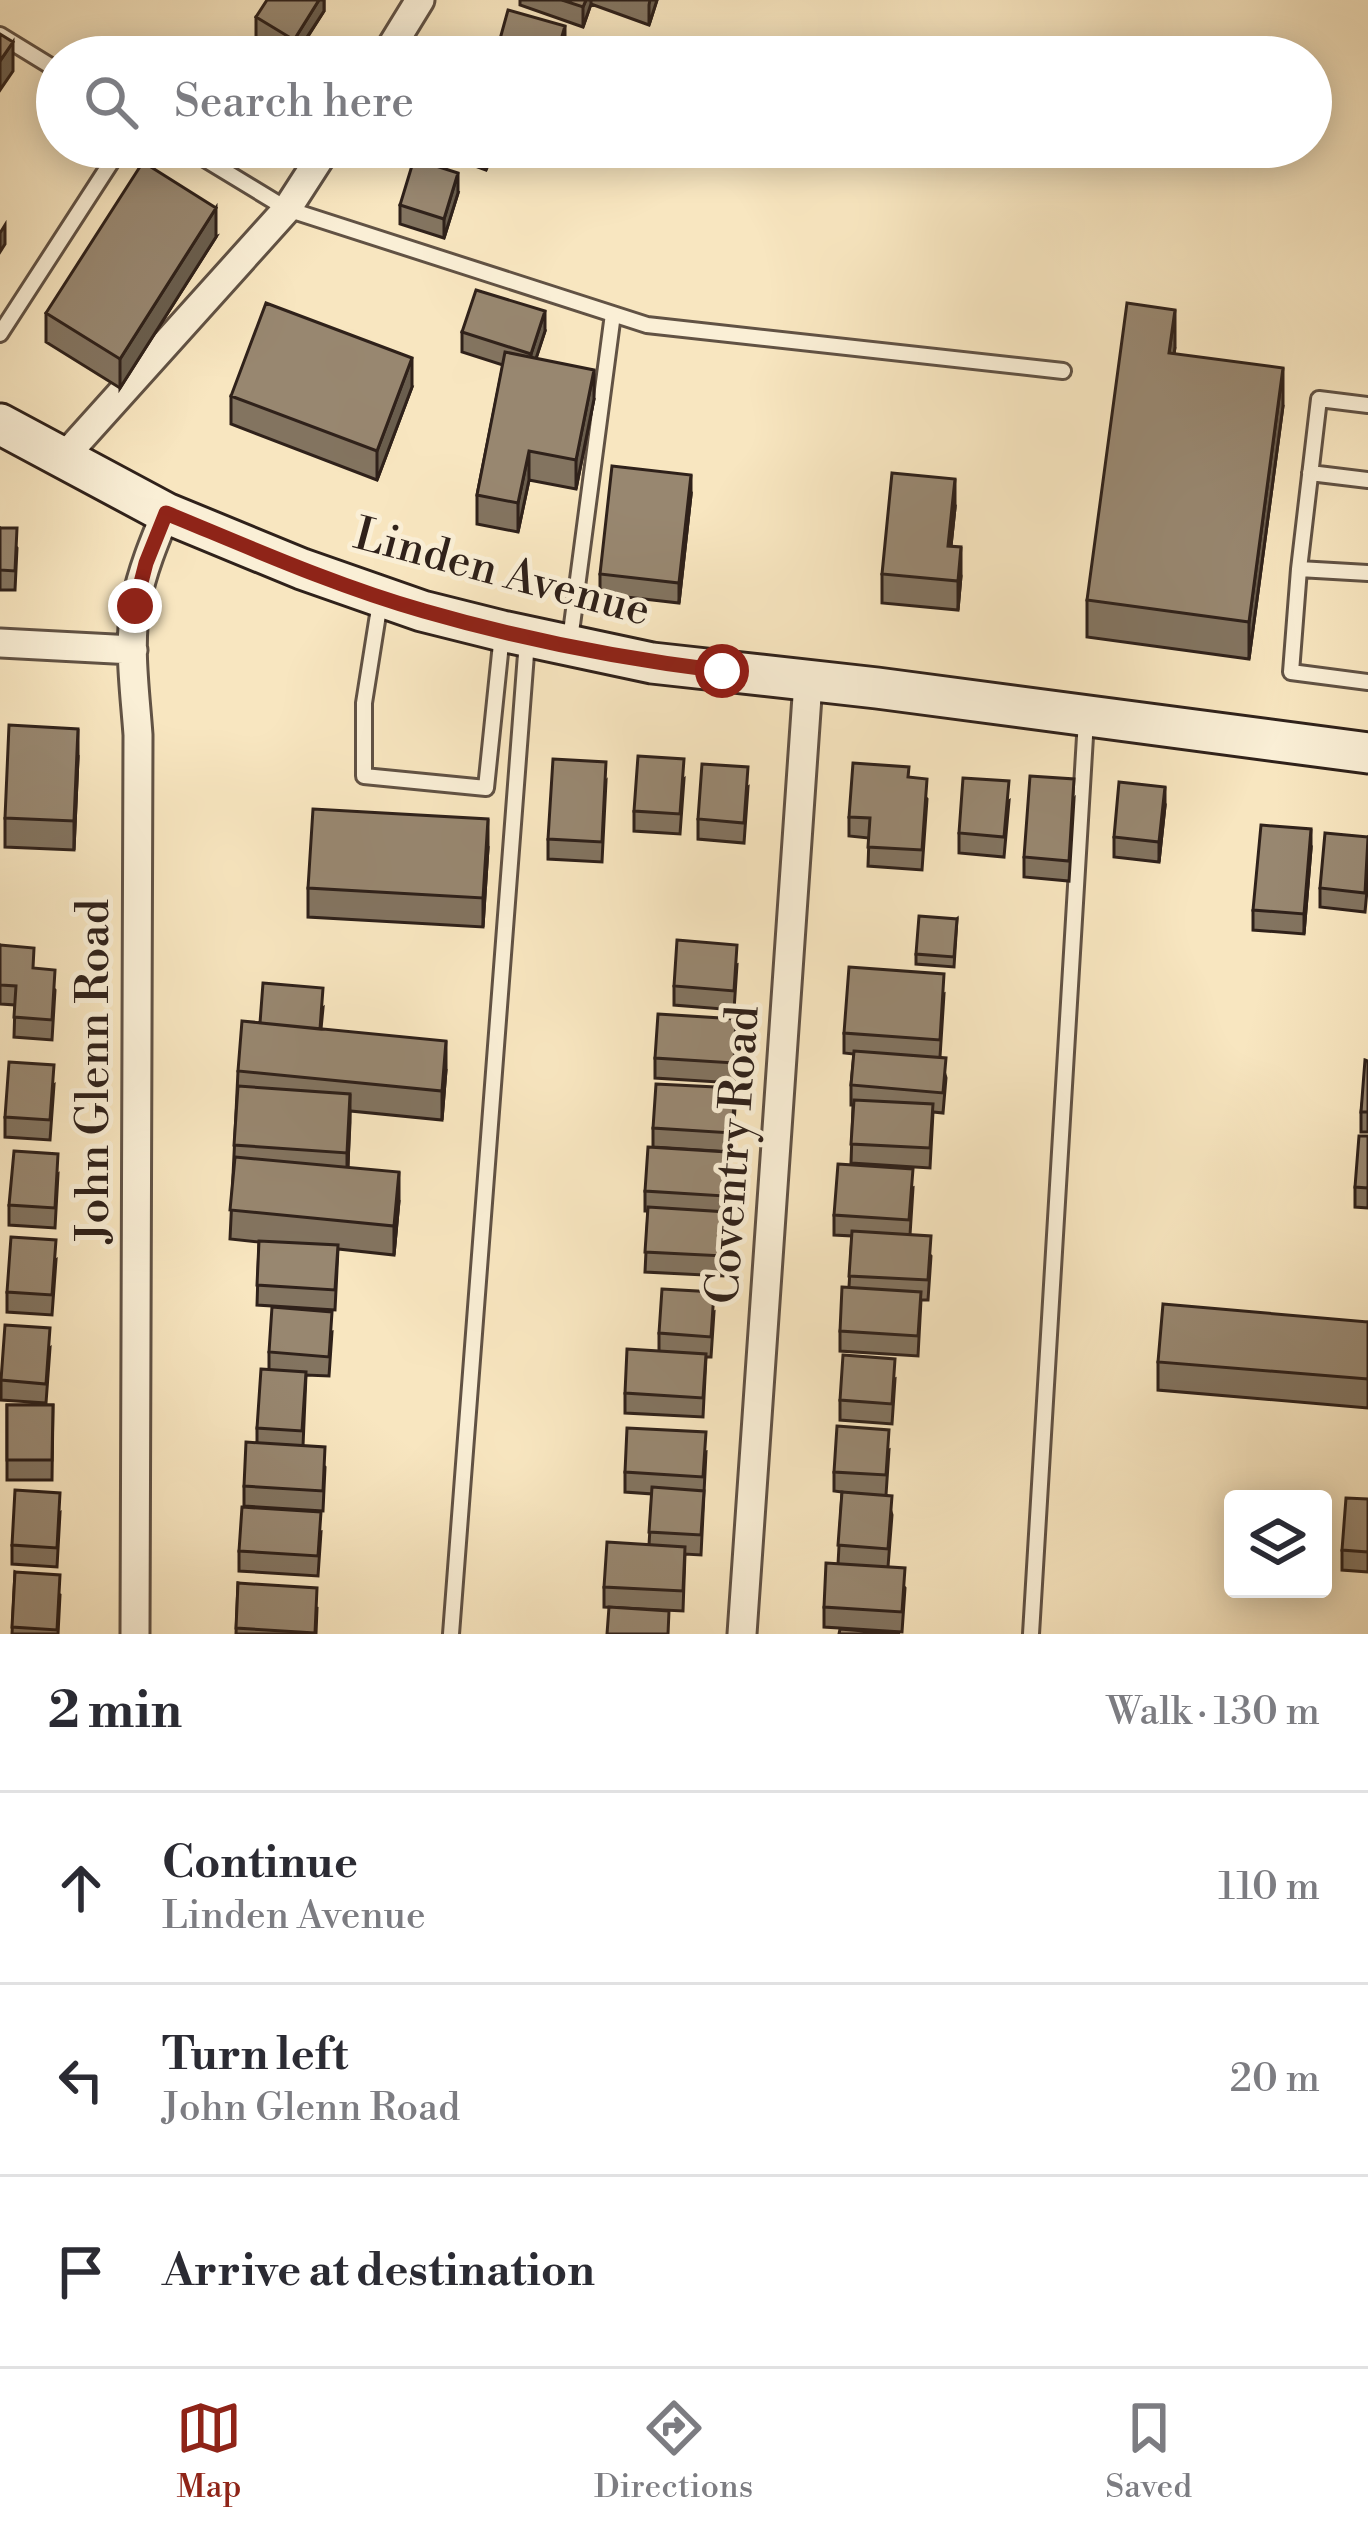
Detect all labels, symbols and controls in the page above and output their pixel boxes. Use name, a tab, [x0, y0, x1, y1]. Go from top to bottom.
search box	[36, 36, 1332, 168]
icon: search	[78, 69, 144, 135]
text: Search here	[174, 74, 414, 131]
street label: Linden Avenue	[348, 506, 656, 640]
route end	[108, 579, 162, 633]
route start	[695, 644, 749, 698]
street label: John Glenn Road	[66, 899, 123, 1245]
street label: Coventry Road	[695, 1003, 773, 1306]
map controls	[1224, 1490, 1332, 1598]
button: layers	[1224, 1490, 1332, 1598]
text: 2 min	[48, 1680, 182, 1744]
text: Walk · 130 m	[1107, 1688, 1320, 1737]
text: Continue	[162, 1835, 358, 1892]
icon: ahead	[48, 1855, 114, 1921]
text: 110 m	[1218, 1863, 1320, 1912]
text: Linden Avenue	[162, 1892, 426, 1941]
text: Turn left	[162, 2027, 348, 2084]
icon: left	[48, 2047, 114, 2113]
text: 20 m	[1230, 2055, 1320, 2104]
text: John Glenn Road	[162, 2084, 460, 2133]
icon: arrive	[48, 2239, 114, 2305]
text: Arrive at destination	[162, 2243, 595, 2300]
tab: Map	[176, 2395, 242, 2508]
tab: Directions	[594, 2395, 753, 2508]
tab: Saved	[1105, 2395, 1192, 2508]

